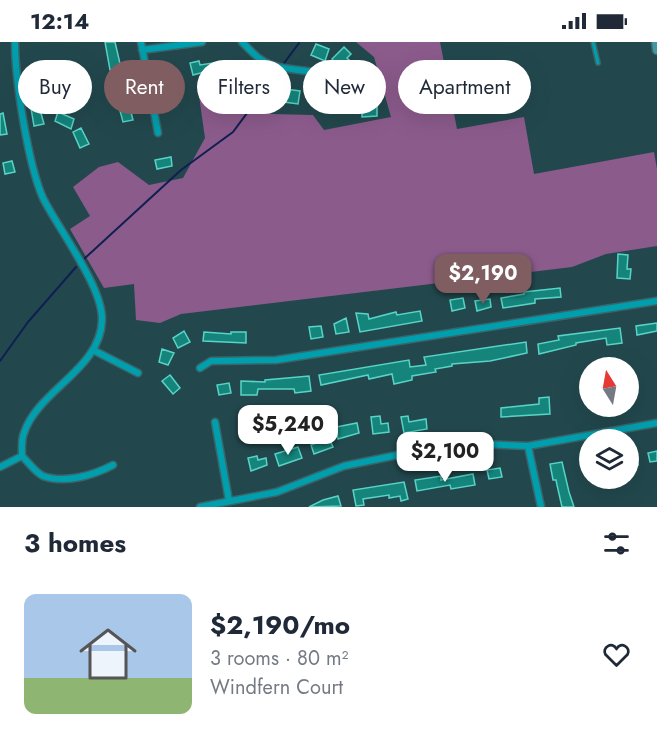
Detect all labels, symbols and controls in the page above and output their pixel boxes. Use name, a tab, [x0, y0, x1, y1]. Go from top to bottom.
text: 12:14	[30, 5, 89, 37]
chip: Buy	[18, 60, 92, 114]
chip: Rent	[104, 60, 185, 114]
chip: Filters	[197, 60, 291, 114]
chip: New	[303, 60, 386, 114]
chip: Apartment	[398, 60, 531, 114]
pin: $2,190	[434, 254, 532, 305]
text: $2,190	[449, 259, 517, 288]
north arrow	[579, 357, 639, 417]
map controls	[579, 357, 639, 489]
pin: $5,240	[239, 405, 337, 456]
text: $5,240	[252, 410, 324, 439]
button: layers	[579, 429, 639, 489]
pin: $2,100	[396, 432, 494, 483]
text: $2,100	[411, 437, 479, 466]
text: 3 homes	[24, 524, 126, 562]
icon: filters	[600, 527, 633, 560]
text: $2,190/mo	[210, 606, 350, 644]
icon: home	[72, 618, 144, 690]
icon: heart	[600, 638, 633, 671]
text: 3 rooms · 80 m²	[210, 644, 348, 673]
text: Windfern Court	[210, 673, 343, 702]

